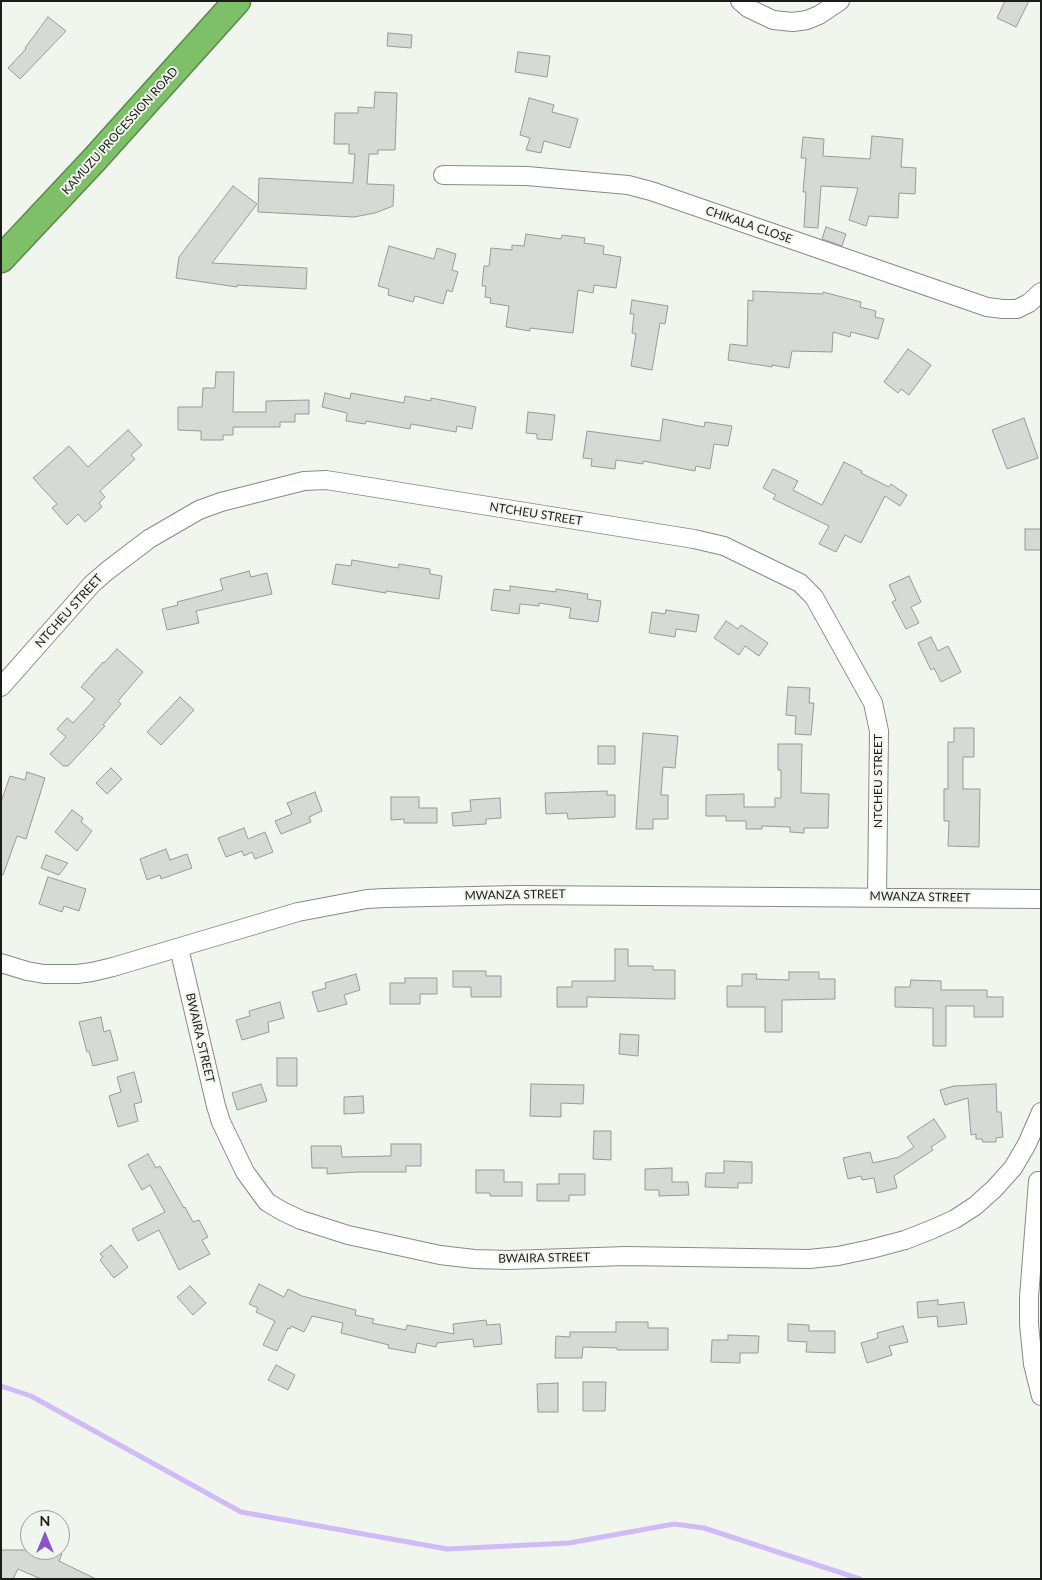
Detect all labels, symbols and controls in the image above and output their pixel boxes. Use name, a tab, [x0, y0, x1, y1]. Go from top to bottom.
street label: KAMUZU PROCESSION ROAD	[59, 64, 181, 198]
street label: CHIKALA CLOSE	[704, 203, 794, 247]
street label: NTCHEU STREET	[488, 500, 584, 528]
street label: NTCHEU STREET	[32, 571, 106, 651]
street label: NTCHEU STREET	[871, 734, 885, 828]
street label: MWANZA STREET	[464, 887, 566, 903]
street label: MWANZA STREET	[869, 889, 971, 905]
street label: BWAIRA STREET	[183, 992, 217, 1084]
street label: BWAIRA STREET	[498, 1250, 590, 1266]
north arrow	[20, 1510, 70, 1560]
text: N	[40, 1512, 50, 1529]

